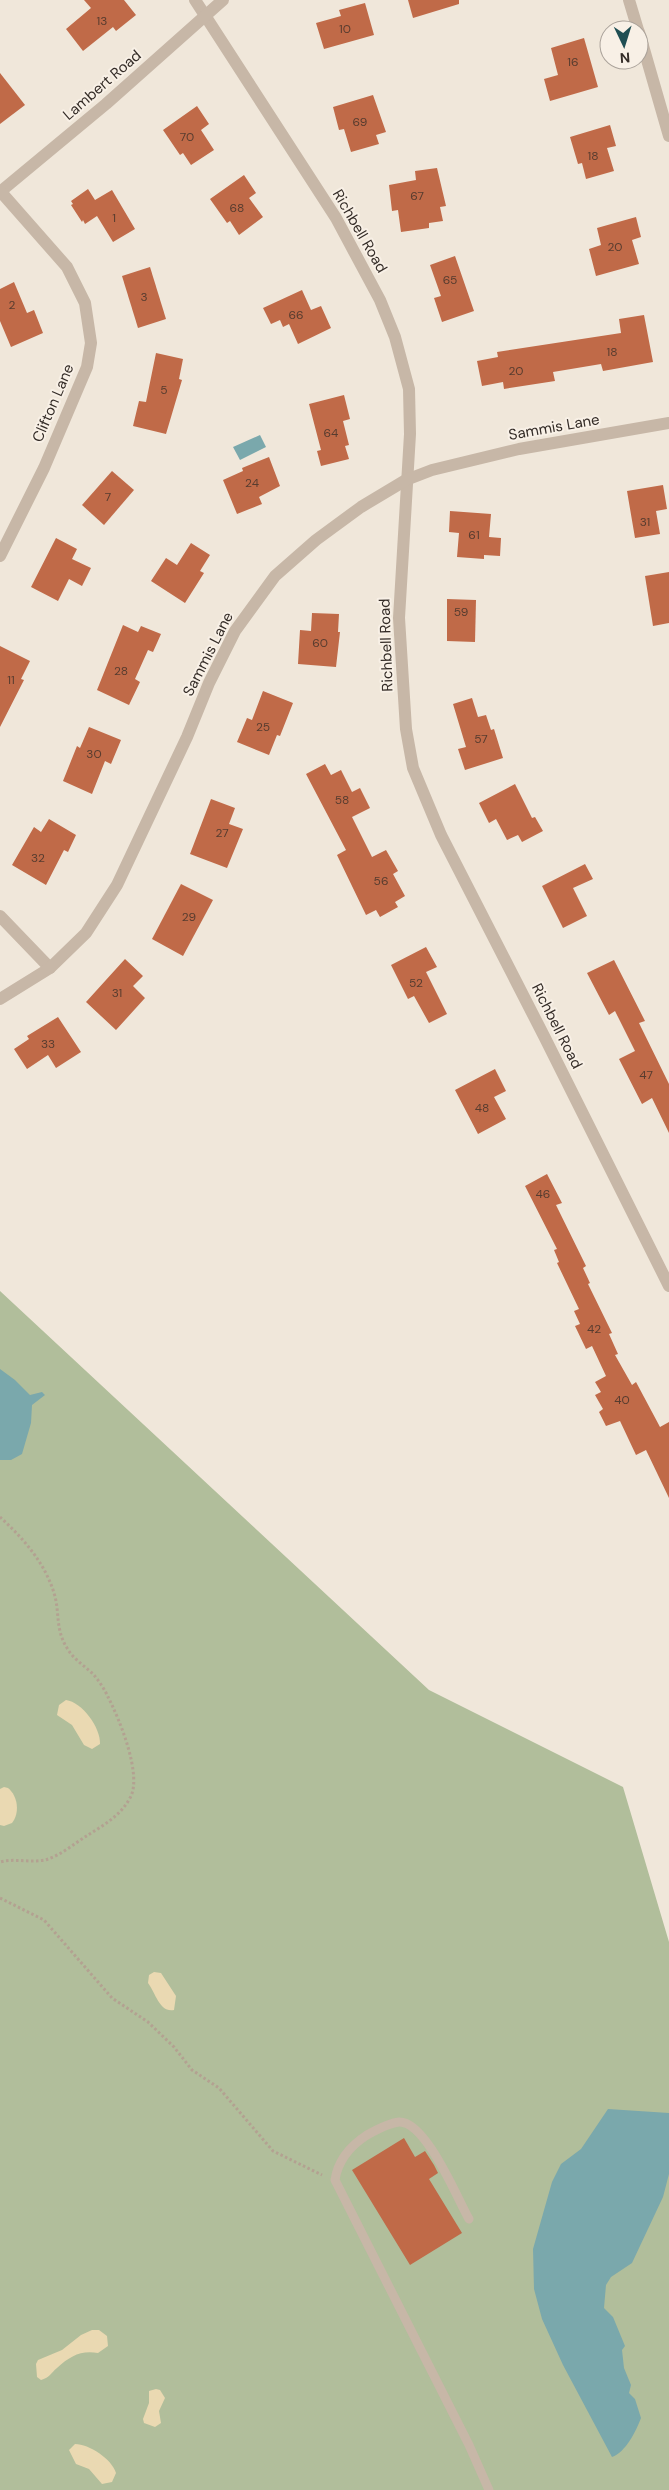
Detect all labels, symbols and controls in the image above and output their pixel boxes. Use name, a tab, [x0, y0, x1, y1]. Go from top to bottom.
house number: 13	[97, 13, 107, 29]
north arrow	[599, 20, 649, 70]
house number: 10	[339, 21, 351, 37]
street label: Lambert Road	[59, 45, 145, 125]
text: N	[619, 49, 631, 67]
house number: 16	[567, 54, 579, 70]
house number: 69	[353, 114, 367, 130]
house number: 70	[180, 129, 194, 145]
house number: 18	[587, 148, 599, 164]
street label: Richbell Road	[328, 186, 392, 276]
house number: 67	[410, 188, 424, 204]
house number: 68	[230, 200, 244, 216]
house number: 1	[112, 210, 116, 226]
house number: 20	[607, 239, 623, 255]
house number: 65	[443, 272, 457, 288]
house number: 3	[140, 289, 148, 305]
house number: 2	[9, 297, 16, 313]
house number: 66	[288, 307, 304, 323]
house number: 18	[606, 344, 618, 360]
street label: Clifton Lane	[28, 361, 78, 445]
house number: 20	[508, 363, 524, 379]
house number: 5	[160, 382, 168, 398]
street label: Sammis Lane	[507, 409, 601, 445]
house number: 64	[324, 425, 338, 441]
house number: 24	[245, 475, 259, 491]
house number: 7	[105, 489, 111, 505]
house number: 31	[640, 514, 650, 530]
house number: 61	[468, 527, 480, 543]
street label: Richbell Road	[374, 598, 398, 692]
house number: 59	[454, 604, 468, 620]
street label: Sammis Lane	[178, 609, 238, 699]
house number: 60	[312, 635, 328, 651]
house number: 28	[114, 663, 128, 679]
house number: 11	[7, 672, 15, 688]
house number: 25	[256, 719, 270, 735]
house number: 57	[474, 731, 488, 747]
house number: 30	[86, 746, 102, 762]
house number: 58	[335, 792, 349, 808]
house number: 27	[215, 825, 229, 841]
house number: 32	[31, 850, 45, 866]
house number: 56	[374, 873, 388, 889]
house number: 29	[182, 909, 196, 925]
house number: 52	[409, 975, 423, 991]
street label: Richbell Road	[527, 980, 587, 1072]
house number: 31	[112, 985, 122, 1001]
house number: 33	[41, 1036, 55, 1052]
house number: 47	[639, 1067, 653, 1083]
house number: 48	[475, 1100, 489, 1116]
house number: 46	[536, 1186, 550, 1202]
house number: 42	[587, 1321, 601, 1337]
house number: 40	[614, 1392, 630, 1408]

